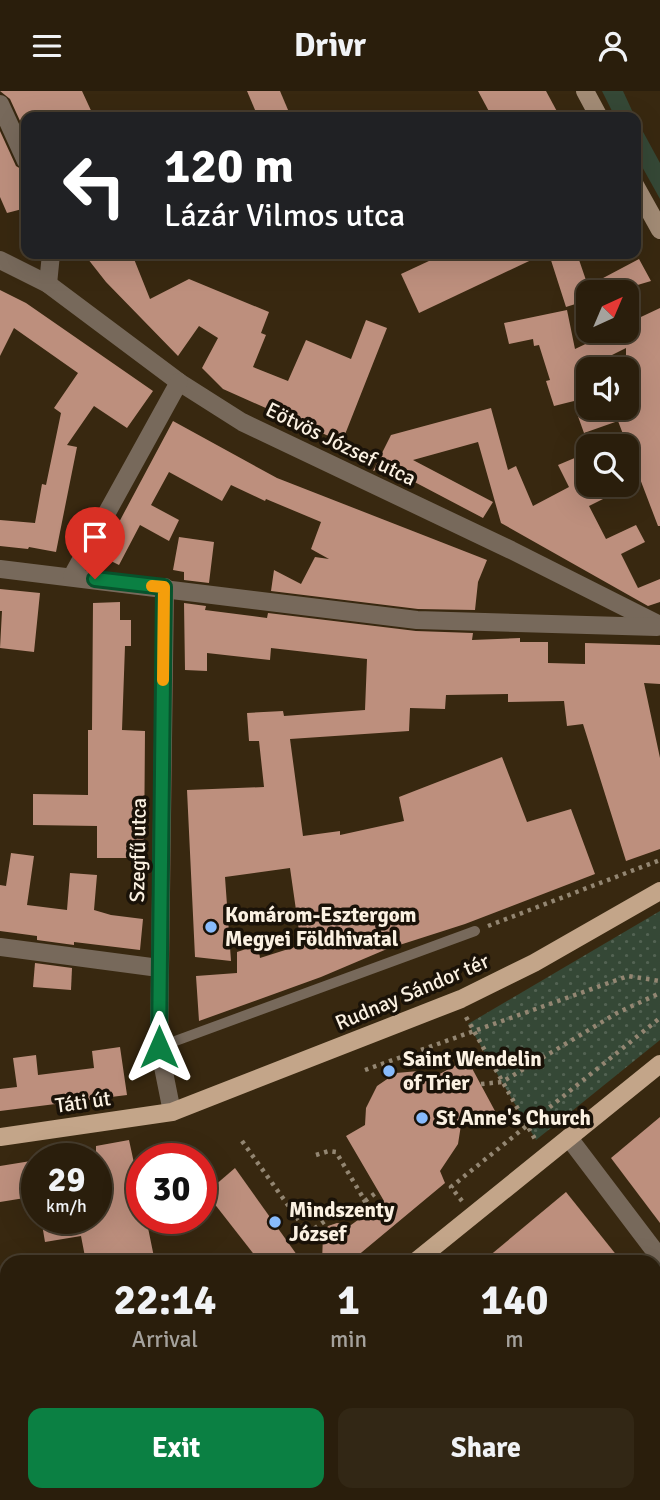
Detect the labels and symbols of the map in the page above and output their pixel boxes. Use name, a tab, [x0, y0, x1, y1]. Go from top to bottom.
north arrow	[576, 280, 639, 343]
street label: Eötvös József utca	[262, 396, 420, 492]
pin	[65, 507, 125, 579]
street label: Szegfű utca	[124, 798, 152, 902]
place label: Komárom-Esztergom Megyei Földhivatal	[225, 902, 417, 952]
marker: Komárom-Esztergom Megyei Földhivatal	[203, 919, 219, 935]
street label: Rudnay Sándor tér	[331, 948, 493, 1036]
position arrow	[122, 1010, 196, 1084]
place label: Saint Wendelin of Trier	[403, 1046, 542, 1096]
marker: Saint Wendelin of Trier	[381, 1063, 397, 1079]
street label: Táti út	[54, 1085, 112, 1119]
place label: St Anne's Church	[436, 1105, 591, 1131]
marker: St Anne's Church	[414, 1110, 430, 1126]
speed limit sign: 30	[126, 1143, 217, 1234]
place label: Mindszenty József	[289, 1197, 395, 1247]
marker: Mindszenty József	[267, 1214, 283, 1230]

